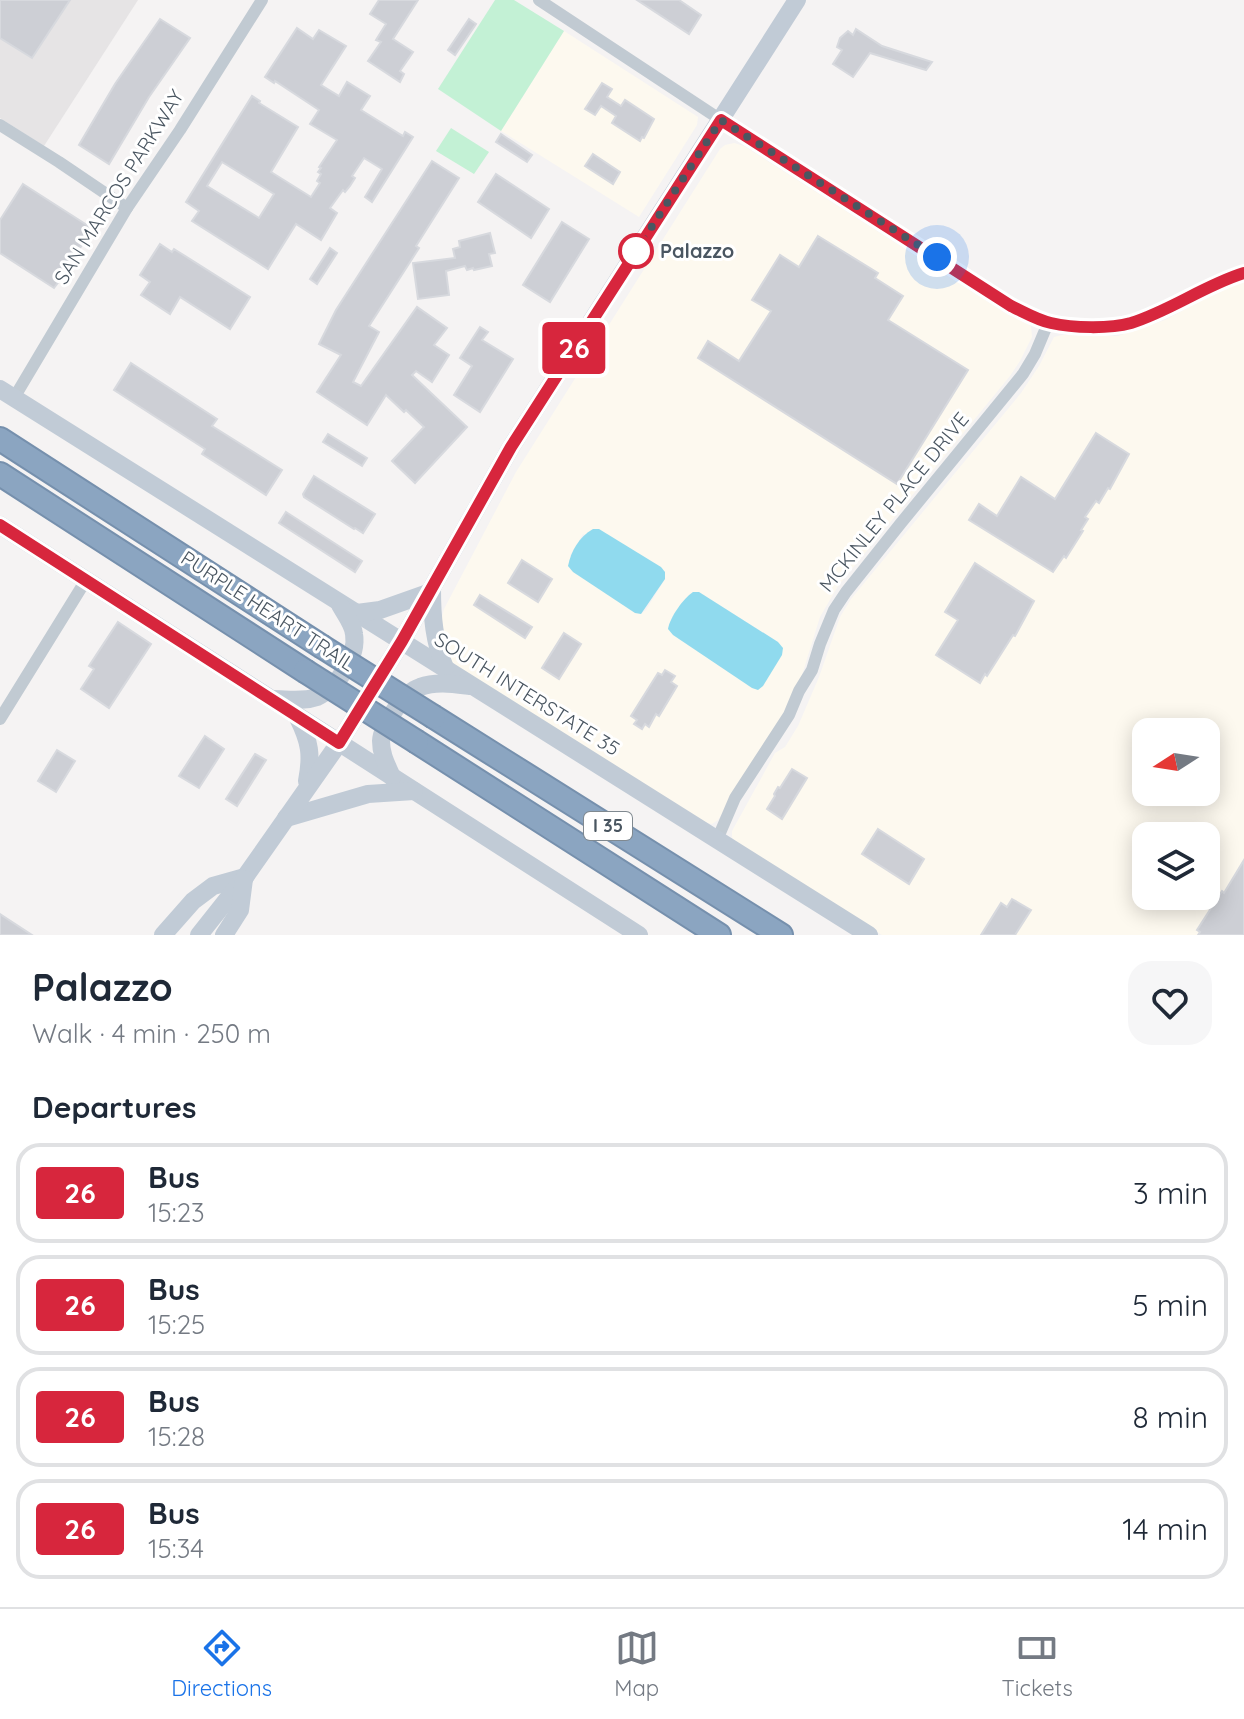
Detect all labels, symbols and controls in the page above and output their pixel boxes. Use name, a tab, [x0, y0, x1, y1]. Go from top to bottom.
street label: SAN MARCOS PARKWAY	[48, 85, 189, 289]
marker: Palazzo	[619, 234, 653, 268]
your location	[917, 237, 957, 277]
place label: Palazzo	[660, 238, 734, 263]
line badge: 26	[538, 322, 610, 374]
text: 26	[558, 330, 590, 365]
street label: MCKINLEY PLACE DRIVE	[813, 407, 974, 597]
street label: PURPLE HEART TRAIL	[177, 545, 360, 676]
street label: SOUTH INTERSTATE 35	[430, 626, 625, 761]
north arrow	[1132, 718, 1220, 806]
map controls	[1132, 718, 1220, 910]
road number: I 35	[584, 812, 632, 840]
button: layers	[1132, 822, 1220, 910]
button: heart	[1128, 961, 1212, 1045]
text: Palazzo	[32, 963, 173, 1011]
text: Walk · 4 min · 250 m	[32, 1017, 271, 1050]
text: Departures	[32, 1088, 197, 1126]
text: Bus	[148, 1158, 200, 1196]
text: 3 min	[1133, 1174, 1208, 1212]
text: 26	[64, 1175, 96, 1210]
text: 15:23	[148, 1196, 205, 1229]
text: Bus	[148, 1270, 200, 1308]
text: 5 min	[1132, 1286, 1208, 1324]
text: 26	[64, 1287, 96, 1322]
text: 15:25	[148, 1308, 205, 1341]
text: Bus	[148, 1382, 200, 1420]
text: 8 min	[1132, 1398, 1208, 1436]
text: 26	[64, 1399, 96, 1434]
text: 15:28	[148, 1420, 205, 1453]
text: Bus	[148, 1494, 200, 1532]
text: 14 min	[1122, 1510, 1208, 1548]
text: 26	[64, 1511, 96, 1546]
text: 15:34	[148, 1532, 204, 1565]
tab: Directions	[171, 1626, 272, 1702]
tab: Map	[614, 1626, 659, 1702]
tab: Tickets	[1002, 1626, 1073, 1702]

